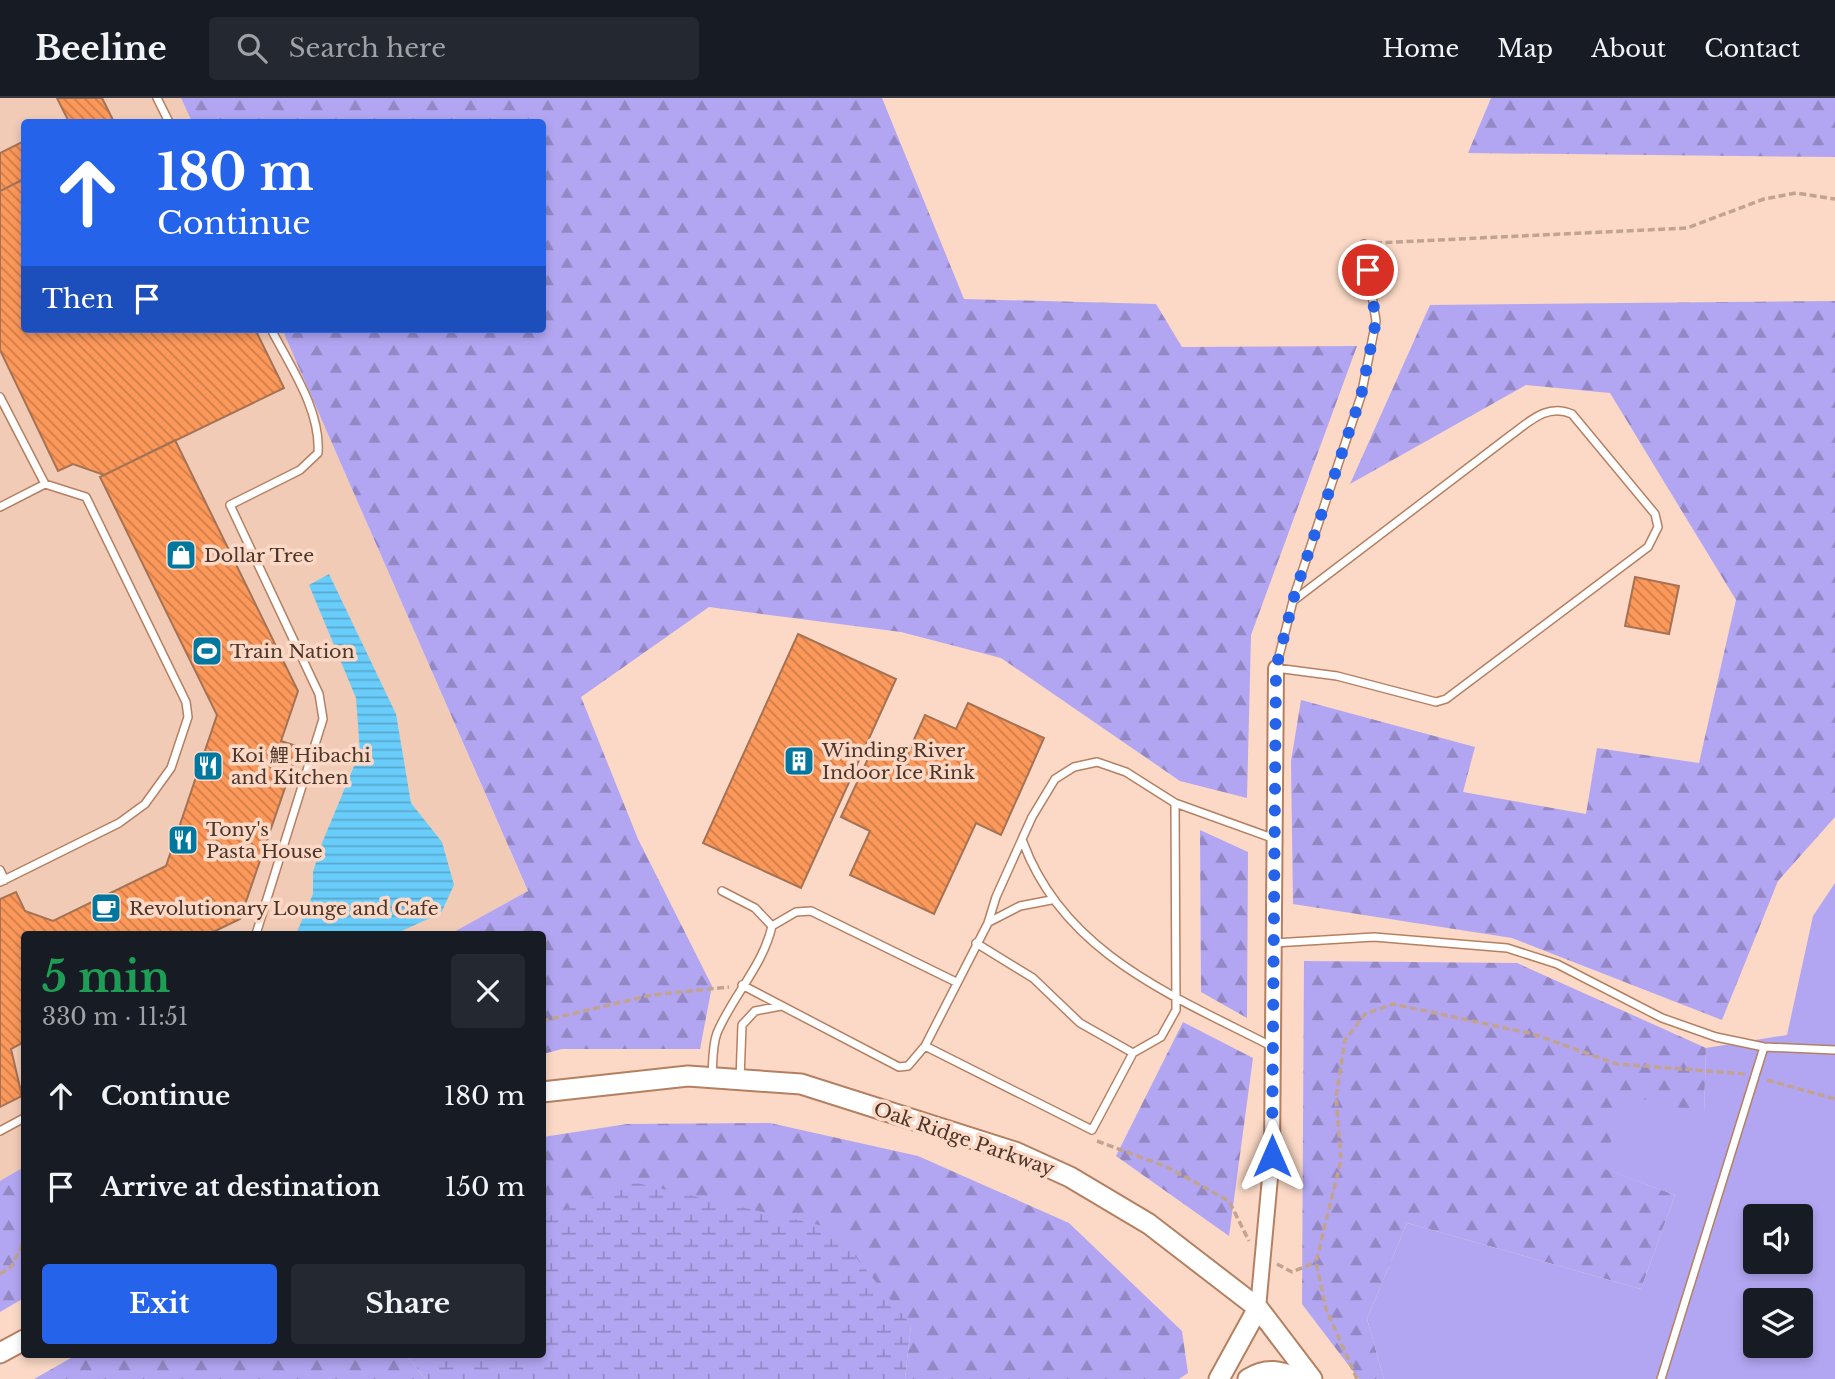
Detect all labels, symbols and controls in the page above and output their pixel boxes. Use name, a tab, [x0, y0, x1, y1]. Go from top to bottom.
search box	[209, 17, 699, 80]
text: Beeline	[35, 28, 167, 69]
icon: search	[233, 29, 271, 67]
text: Search here	[289, 32, 446, 64]
text: Home	[1383, 34, 1459, 63]
text: Map	[1497, 34, 1553, 63]
text: About	[1591, 34, 1666, 63]
text: Contact	[1704, 34, 1800, 63]
text: 180 m	[157, 142, 314, 203]
icon: ahead	[42, 147, 133, 238]
text: Continue	[157, 203, 310, 243]
pin	[1338, 240, 1398, 300]
icon: arrive	[1349, 251, 1387, 289]
icon: arrive	[128, 280, 166, 318]
text: Then	[42, 283, 114, 315]
shop icon: Dollar Tree	[164, 538, 198, 572]
place label: Dollar Tree	[204, 544, 314, 567]
sports icon: Train Nation	[190, 634, 224, 668]
place label: Train Nation	[230, 640, 355, 663]
place label: Winding River Indoor Ice Rink	[821, 739, 975, 784]
place label: Koi 鯉 Hibachi and Kitchen	[231, 744, 371, 789]
building icon: Winding River Indoor Ice Rink	[782, 744, 816, 778]
restaurant icon: Koi 鯉 Hibachi and Kitchen	[191, 749, 225, 783]
place label: Tony's Pasta House	[206, 818, 323, 863]
restaurant icon: Tony's Pasta House	[166, 823, 200, 857]
cafe icon: Revolutionary Lounge and Cafe	[89, 891, 123, 925]
place label: Revolutionary Lounge and Cafe	[129, 897, 439, 920]
text: 5 min	[42, 951, 170, 1003]
button: close	[451, 954, 525, 1028]
text: 330 m · 11:51	[42, 1003, 188, 1031]
icon: ahead	[42, 1077, 80, 1115]
text: Continue	[101, 1080, 230, 1112]
text: 180 m	[444, 1080, 525, 1112]
street label: Oak Ridge Parkway	[871, 1097, 1057, 1181]
position arrow	[1235, 1119, 1309, 1193]
icon: arrive	[42, 1168, 80, 1206]
text: Arrive at destination	[101, 1171, 381, 1203]
text: 150 m	[445, 1171, 525, 1203]
map controls	[1743, 1204, 1813, 1358]
button: sound	[1743, 1204, 1813, 1274]
button: Exit	[42, 1264, 277, 1344]
button: Share	[291, 1264, 525, 1344]
button: layers	[1743, 1288, 1813, 1358]

